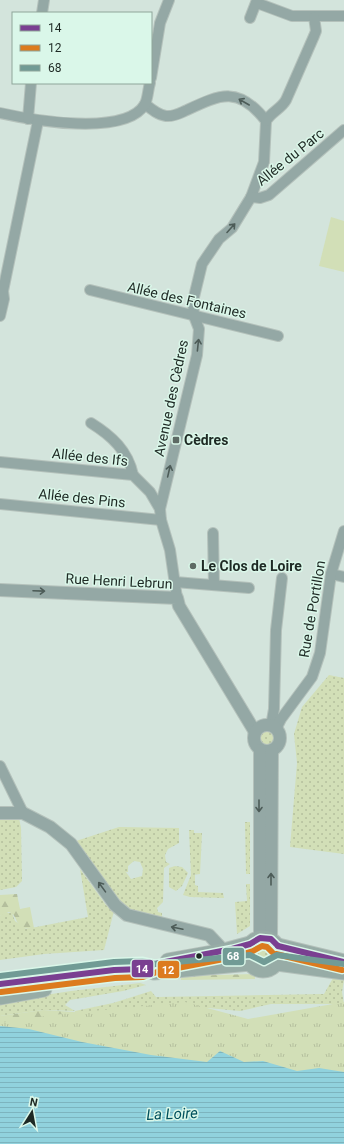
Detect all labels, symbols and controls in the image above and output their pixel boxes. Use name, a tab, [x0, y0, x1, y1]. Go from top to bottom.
legend	[12, 12, 152, 84]
text: 14	[48, 21, 62, 35]
text: 12	[48, 41, 62, 55]
text: 68	[48, 61, 62, 75]
one-way arrow	[238, 98, 250, 106]
street label: Allée du Parc	[253, 125, 327, 189]
one-way arrow	[226, 223, 235, 233]
street label: Allée des Fontaines	[126, 279, 248, 321]
street label: Avenue des Cèdres	[151, 338, 191, 458]
one-way arrow	[194, 339, 202, 352]
place label: Cèdres	[184, 432, 228, 448]
marker: Cèdres	[171, 435, 181, 445]
street label: Allée des Ifs	[51, 445, 129, 469]
one-way arrow	[166, 465, 173, 478]
street label: Allée des Pins	[38, 485, 126, 511]
place label: Le Clos de Loire	[201, 558, 302, 574]
street label: Rue de Portillon	[296, 559, 328, 659]
marker: Le Clos de Loire	[188, 561, 198, 571]
street label: Rue Henri Lebrun	[65, 570, 173, 592]
one-way arrow	[32, 587, 45, 595]
one-way arrow	[255, 799, 263, 812]
one-way arrow	[267, 873, 275, 886]
one-way arrow	[97, 881, 106, 892]
one-way arrow	[171, 924, 184, 931]
line badge: 68	[222, 947, 245, 966]
text: 68	[227, 950, 239, 963]
unlabelled marker	[194, 951, 204, 961]
line badge: 14	[131, 959, 154, 978]
line badge: 12	[157, 960, 180, 979]
text: 14	[136, 963, 149, 976]
text: 12	[162, 964, 174, 977]
north arrow	[12, 1092, 52, 1132]
text: N	[29, 1096, 39, 1110]
water label: La Loire	[146, 1104, 198, 1124]

